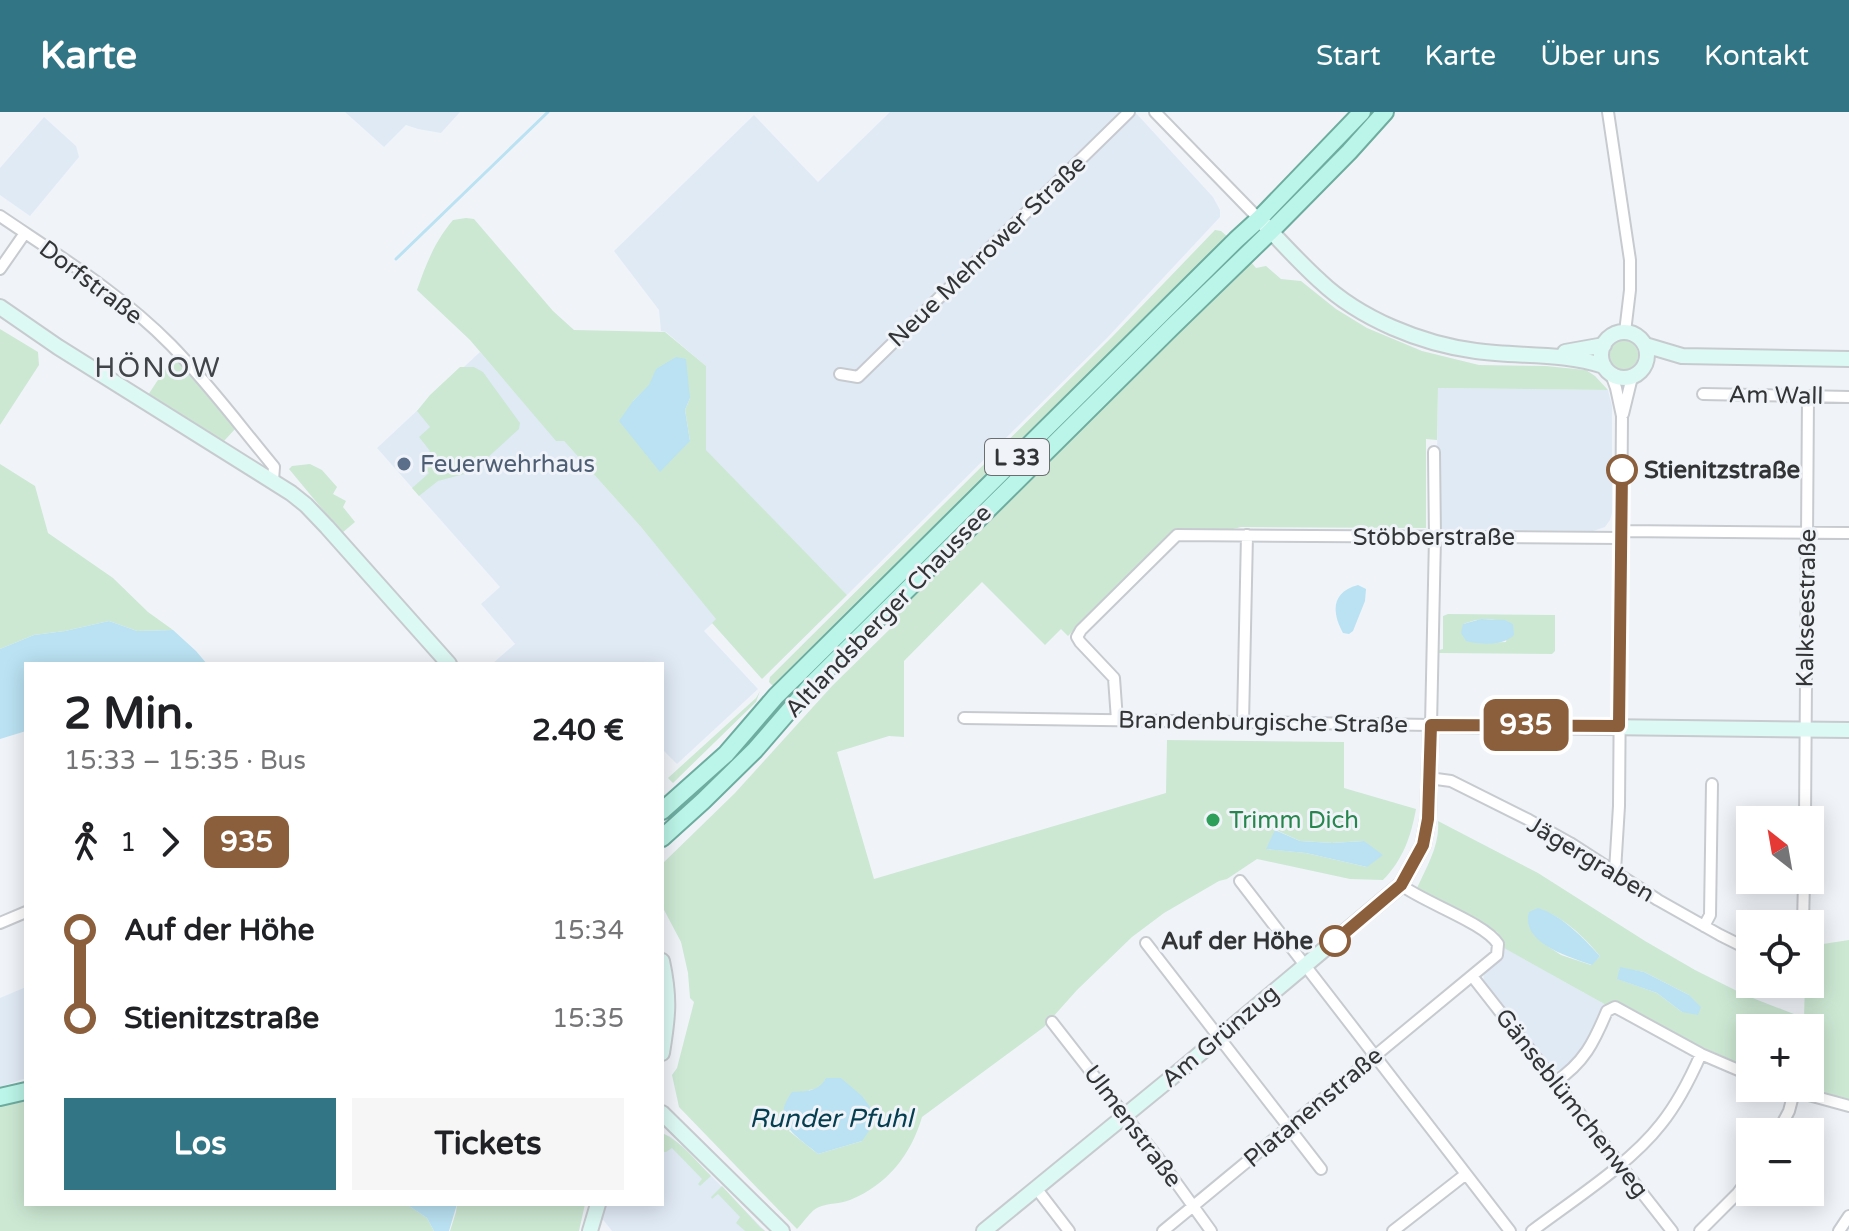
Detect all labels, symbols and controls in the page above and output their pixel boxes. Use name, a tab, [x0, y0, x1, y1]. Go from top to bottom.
text: Karte	[40, 33, 137, 79]
text: Start	[1316, 39, 1381, 73]
text: Karte	[1425, 39, 1496, 73]
text: Über uns	[1540, 39, 1660, 73]
text: Kontakt	[1704, 39, 1809, 73]
street label: Neue Mehrower Straße	[883, 149, 1092, 353]
street label: Dorfstraße	[33, 234, 148, 331]
district label: HÖNOW	[94, 351, 222, 385]
street label: Am Wall	[1728, 380, 1824, 411]
road number: L 33	[985, 439, 1049, 475]
place label: Feuerwehrhaus	[420, 450, 595, 479]
marker: Feuerwehrhaus	[395, 455, 413, 473]
marker: Stienitzstraße	[1607, 455, 1637, 485]
place label: Stienitzstraße	[1644, 456, 1801, 485]
street label: Altlandsberger Chaussee	[779, 499, 998, 724]
street label: Stöbberstraße	[1353, 523, 1515, 552]
street label: Kalkseestraße	[1791, 528, 1822, 688]
text: 2 Min.	[64, 688, 194, 741]
line badge: 935	[1480, 699, 1572, 751]
street label: Brandenburgische Straße	[1118, 705, 1408, 740]
text: 935	[1500, 708, 1552, 742]
text: 2.40 €	[532, 712, 624, 749]
text: 15:33 – 15:35 · Bus	[64, 745, 306, 776]
place label: Trimm Dich	[1229, 806, 1359, 835]
north arrow	[1736, 806, 1824, 894]
map controls	[1736, 806, 1824, 1206]
street label: Jägergraben	[1522, 810, 1660, 909]
marker: Trimm Dich	[1204, 811, 1222, 829]
icon: walk	[64, 820, 108, 864]
icon: forward	[148, 820, 192, 864]
text: 935	[220, 825, 273, 859]
text: 1	[120, 827, 136, 858]
button: locate	[1736, 910, 1824, 998]
text: Auf der Höhe	[124, 912, 314, 949]
text: 15:34	[552, 915, 624, 946]
marker: Auf der Höhe	[1320, 926, 1350, 956]
place label: Auf der Höhe	[1161, 927, 1313, 956]
street label: Am Grünzug	[1156, 979, 1285, 1094]
text: Stienitzstraße	[124, 1000, 319, 1037]
text: 15:35	[552, 1003, 624, 1034]
street label: Gänseblümchenweg	[1489, 1003, 1654, 1204]
button: +	[1736, 1014, 1824, 1102]
street label: Platanenstraße	[1238, 1041, 1389, 1174]
street label: Ulmenstraße	[1077, 1059, 1188, 1193]
button: Los	[64, 1098, 336, 1190]
button: Tickets	[352, 1098, 624, 1190]
water label: Runder Pfuhl	[749, 1103, 916, 1134]
button: −	[1736, 1118, 1824, 1206]

